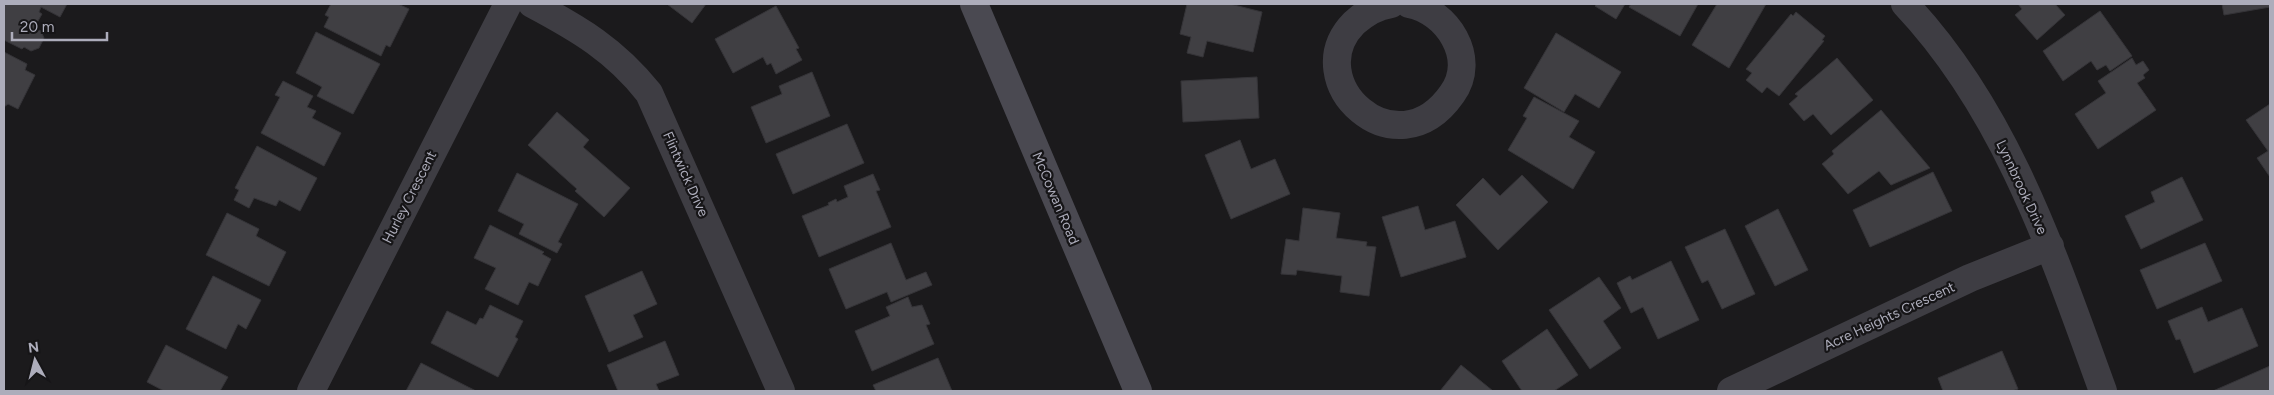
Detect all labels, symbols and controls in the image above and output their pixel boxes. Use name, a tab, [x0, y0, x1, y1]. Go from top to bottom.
scale bar	[12, 10, 108, 42]
text: 20 m	[20, 18, 54, 36]
street label: Flintwick Drive	[659, 129, 712, 220]
street label: Lynnbrook Drive	[1992, 137, 2051, 237]
street label: Hurley Crescent	[379, 148, 440, 246]
street label: McCowan Road	[1028, 149, 1083, 247]
street label: Acre Heights Crescent	[1821, 279, 1958, 354]
north arrow	[10, 335, 60, 385]
text: N	[27, 338, 40, 357]

